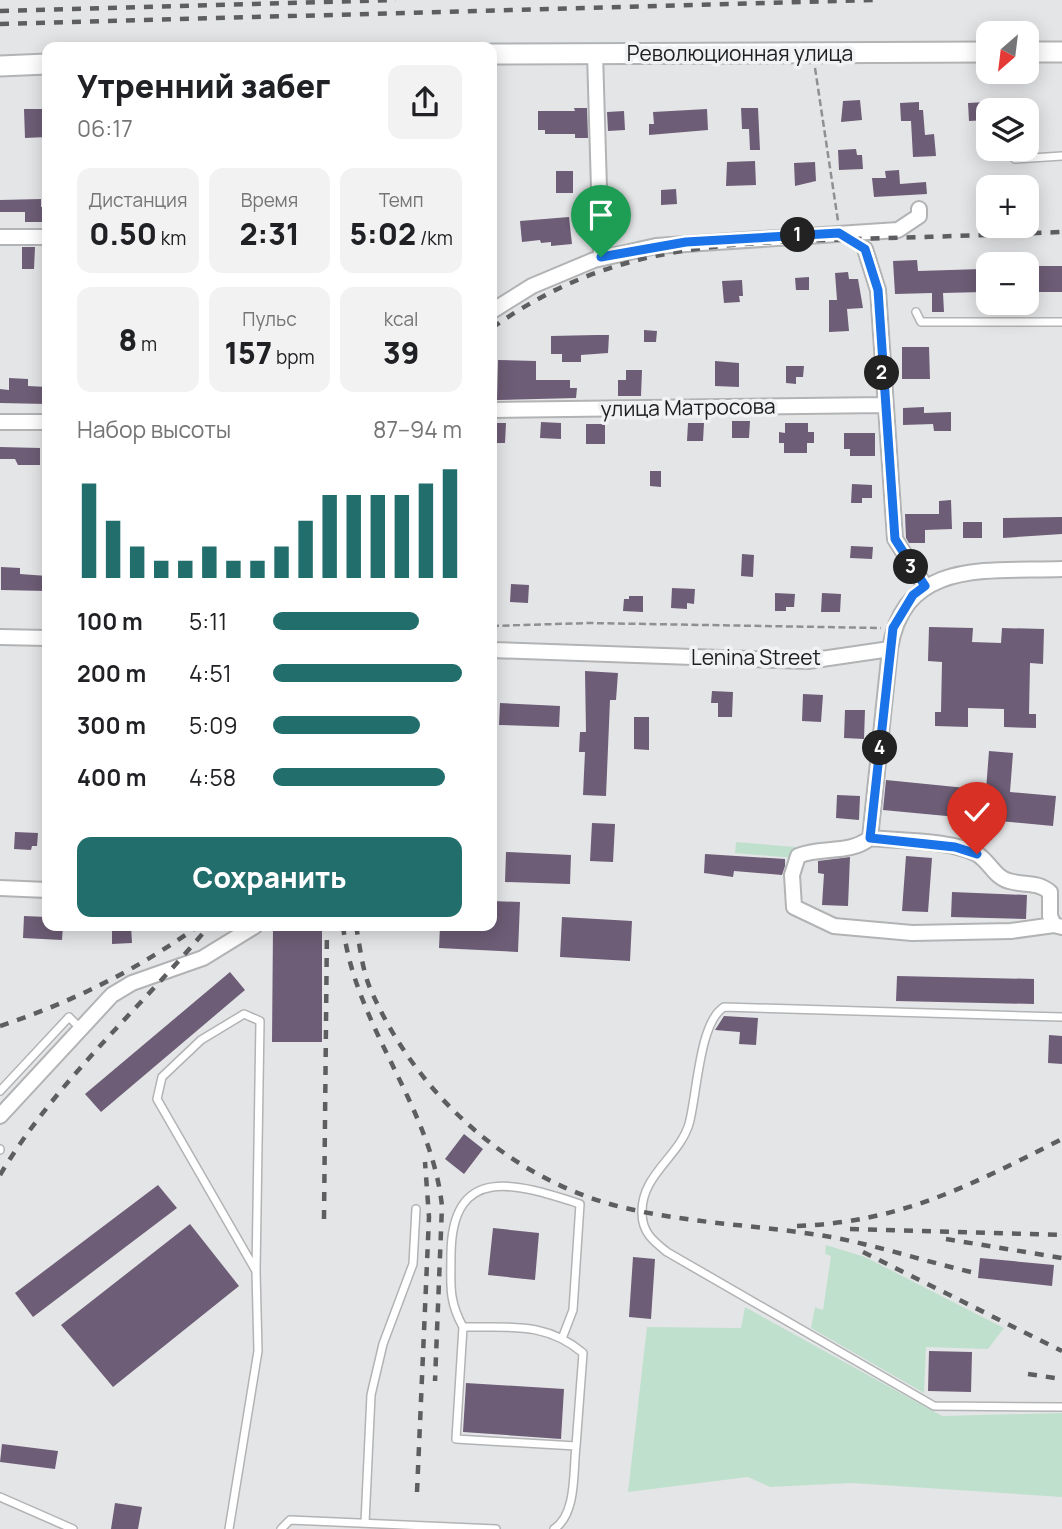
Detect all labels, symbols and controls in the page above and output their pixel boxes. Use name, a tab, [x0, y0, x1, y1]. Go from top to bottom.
north arrow	[976, 21, 1040, 84]
map controls	[976, 21, 1039, 315]
street label: Революционная улица	[627, 39, 853, 67]
text: Утренний забег	[77, 64, 331, 108]
button: share	[388, 65, 462, 139]
button: layers	[976, 98, 1039, 161]
text: 06:17	[77, 112, 133, 144]
button: +	[976, 175, 1039, 238]
pin	[571, 185, 631, 257]
text: Дистанция	[88, 187, 187, 213]
text: Время	[241, 187, 298, 213]
text: Темп	[379, 187, 424, 213]
icon: arrive	[582, 196, 620, 234]
text: 0.50	[89, 213, 157, 254]
text: 2:31	[239, 213, 300, 254]
text: 5:02	[349, 213, 416, 254]
pin: 1	[780, 218, 816, 252]
text: 1	[793, 221, 802, 247]
text: km	[157, 225, 186, 251]
text: /km	[416, 225, 453, 251]
button: −	[976, 252, 1039, 315]
text: Пульс	[242, 306, 297, 332]
text: kcal	[384, 306, 419, 332]
text: 8	[119, 319, 137, 360]
text: m	[137, 331, 157, 357]
text: 157	[224, 332, 272, 373]
text: 39	[383, 332, 419, 373]
text: bpm	[272, 344, 315, 370]
pin: 2	[864, 356, 900, 390]
text: 2	[876, 359, 887, 385]
street label: улица Матросова	[600, 391, 776, 423]
text: Набор высоты	[77, 413, 231, 445]
text: 87–94 m	[373, 413, 462, 445]
pin: 3	[894, 550, 928, 584]
text: 3	[905, 553, 916, 579]
text: 100 m	[77, 605, 143, 637]
text: 5:11	[189, 605, 227, 637]
street label: Lenina Street	[691, 643, 821, 671]
text: 200 m	[77, 657, 146, 689]
text: 4:51	[189, 657, 232, 689]
text: 300 m	[77, 709, 146, 741]
text: 5:09	[189, 709, 237, 741]
pin: 4	[862, 730, 898, 766]
text: 4	[874, 734, 885, 760]
text: 400 m	[77, 761, 147, 793]
text: 4:58	[189, 761, 236, 793]
pin	[947, 782, 1007, 854]
icon: check	[958, 793, 996, 831]
button: Сохранить	[77, 837, 462, 917]

